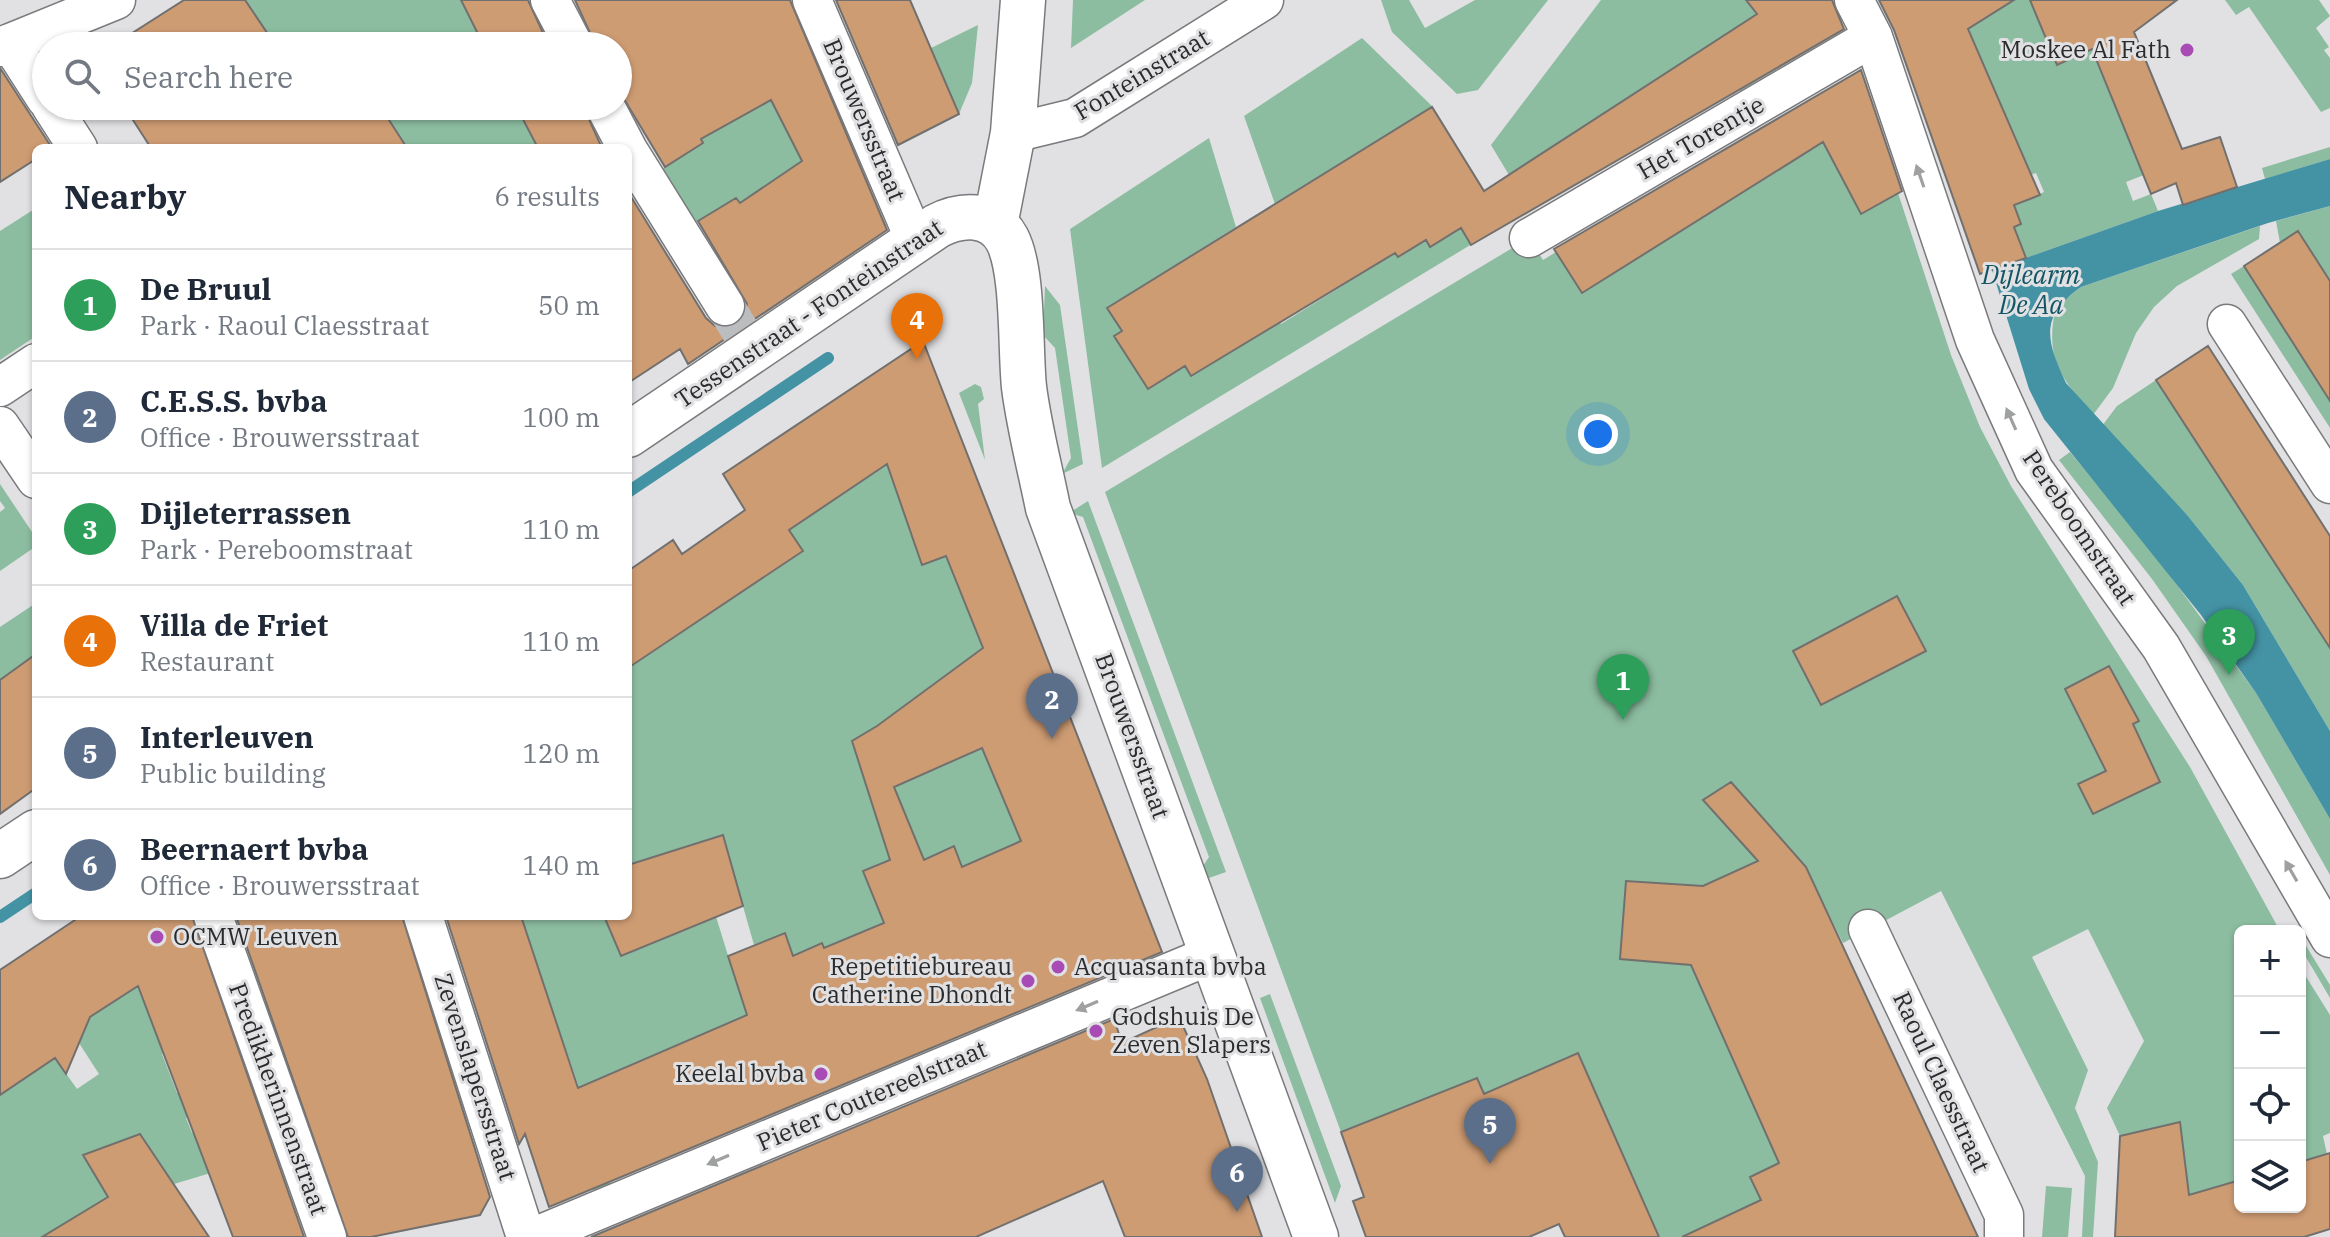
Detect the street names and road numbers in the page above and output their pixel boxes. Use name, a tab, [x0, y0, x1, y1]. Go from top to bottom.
street label: Fonteinstraat	[1068, 21, 1215, 127]
street label: Brouwersstraat	[816, 33, 914, 206]
street label: Het Torentje	[1631, 88, 1770, 186]
street label: Tessenstraat - Fonteinstraat	[668, 211, 949, 415]
street label: Pereboomstraat	[2016, 444, 2144, 611]
street label: Brouwersstraat	[1088, 649, 1178, 823]
street label: Zevenslapersstraat	[427, 969, 525, 1184]
street label: Predikherinnenstraat	[222, 978, 336, 1219]
street label: Raoul Claesstraat	[1886, 986, 1998, 1177]
street label: Pieter Coutereelstraat	[752, 1032, 991, 1158]

